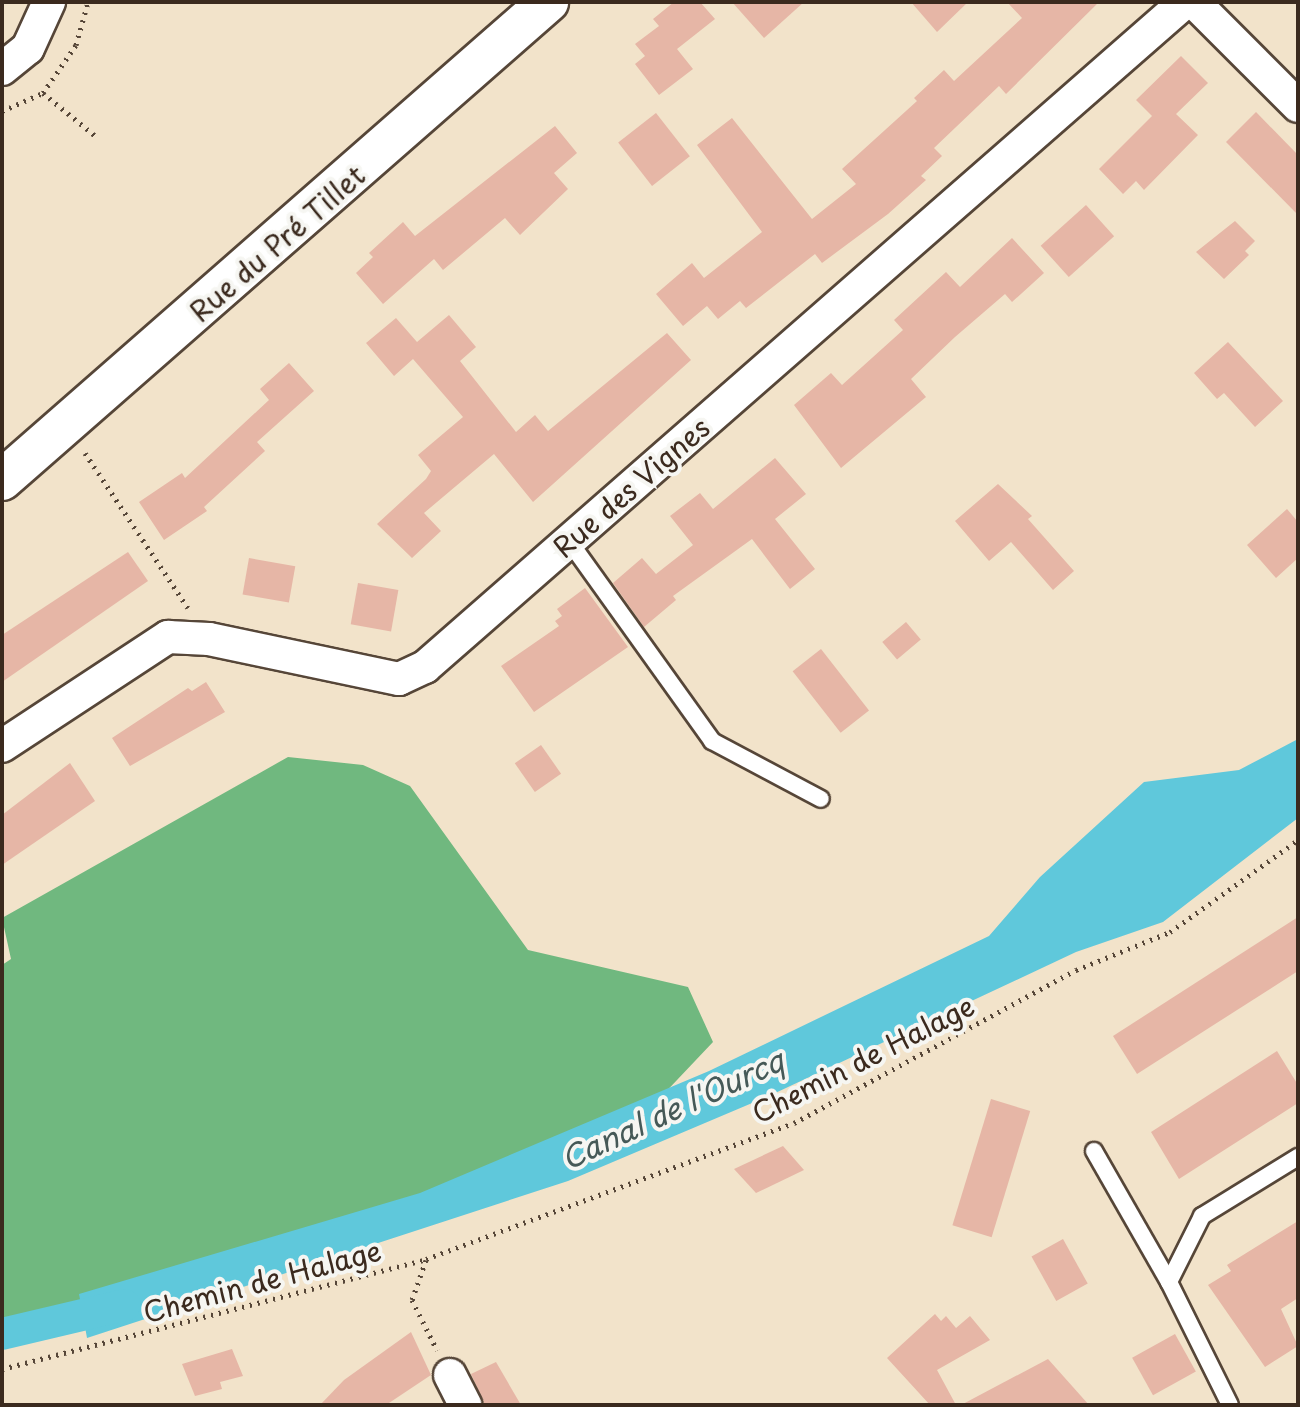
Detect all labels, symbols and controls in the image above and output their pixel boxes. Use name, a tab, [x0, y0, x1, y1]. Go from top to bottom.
street label: Rue du Pré Tillet	[181, 157, 373, 329]
street label: Rue des Vignes	[544, 408, 718, 566]
street label: Chemin de Halage	[746, 988, 980, 1130]
water label: Canal de l'Ourcq	[555, 1041, 789, 1177]
street label: Chemin de Halage	[139, 1233, 385, 1329]

